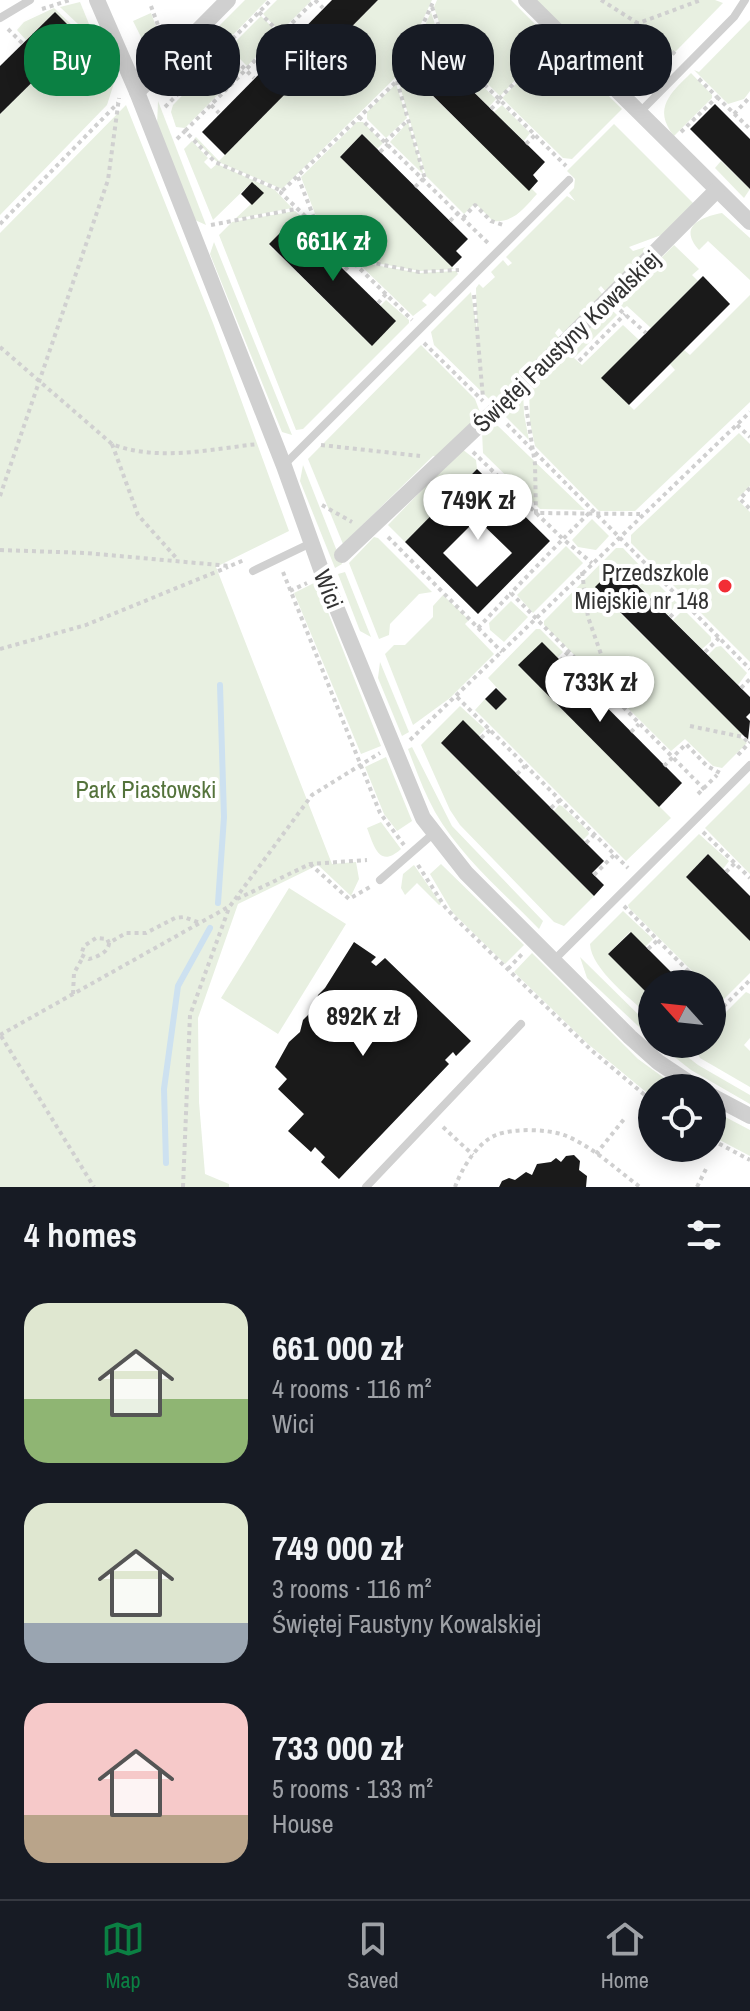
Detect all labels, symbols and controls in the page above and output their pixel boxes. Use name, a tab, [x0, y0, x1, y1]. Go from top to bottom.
chip: Buy	[24, 24, 120, 96]
chip: Rent	[136, 24, 240, 96]
chip: Filters	[256, 24, 376, 96]
chip: New	[392, 24, 494, 96]
chip: Apartment	[510, 24, 672, 96]
pin: 661K zł	[259, 215, 407, 283]
text: 661K zł	[296, 223, 370, 258]
street label: Świętej Faustyny Kowalskiej	[466, 243, 666, 439]
pin: 749K zł	[404, 474, 552, 542]
text: 749K zł	[441, 482, 515, 517]
place label: Przedszkole Miejskie nr 148	[574, 556, 709, 616]
street label: Wici	[307, 565, 351, 613]
marker: Przedszkole Miejskie nr 148	[716, 577, 734, 595]
pin: 733K zł	[526, 656, 674, 724]
text: 733K zł	[563, 664, 637, 699]
park label: Park Piastowski	[75, 773, 217, 805]
north arrow	[638, 970, 726, 1058]
map controls	[638, 970, 726, 1162]
pin: 892K zł	[289, 990, 437, 1058]
text: 892K zł	[326, 998, 400, 1033]
button: locate	[638, 1074, 726, 1162]
text: 4 homes	[24, 1212, 137, 1258]
icon: filters	[682, 1213, 726, 1257]
text: 661 000 zł	[272, 1325, 402, 1371]
icon: home	[88, 1335, 184, 1431]
text: 4 rooms · 116 m²	[272, 1371, 432, 1406]
text: Wici	[272, 1406, 315, 1441]
text: 749 000 zł	[272, 1525, 402, 1571]
icon: home	[88, 1535, 184, 1631]
text: 3 rooms · 116 m²	[272, 1571, 432, 1606]
text: Świętej Faustyny Kowalskiej	[272, 1606, 541, 1641]
text: 733 000 zł	[272, 1725, 402, 1771]
icon: home	[88, 1735, 184, 1831]
text: 5 rooms · 133 m²	[272, 1771, 433, 1806]
text: House	[272, 1806, 334, 1841]
tab: Map	[101, 1917, 145, 1995]
tab: Saved	[347, 1917, 399, 1995]
tab: Home	[601, 1917, 649, 1995]

